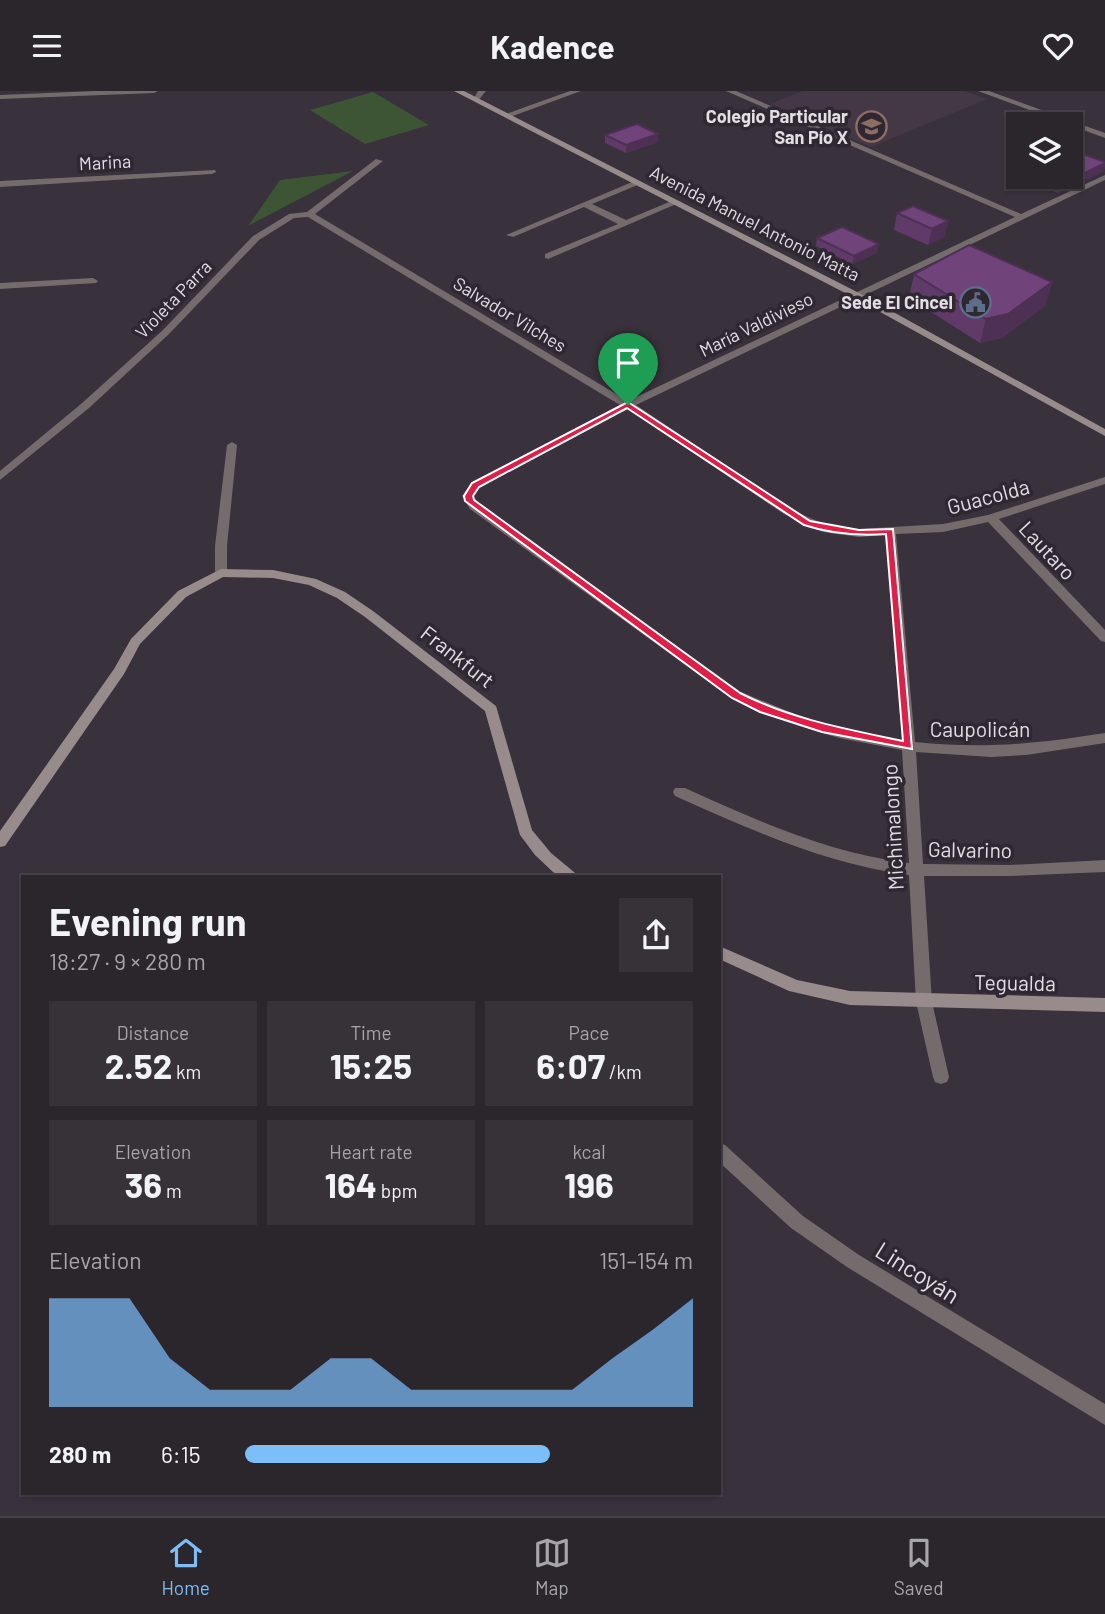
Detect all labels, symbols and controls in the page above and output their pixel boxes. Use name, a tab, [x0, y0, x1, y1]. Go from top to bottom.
icon: menu	[28, 27, 66, 65]
text: Kadence	[490, 27, 615, 65]
icon: heart	[1039, 27, 1077, 65]
place label: Colegio Particular San Pío X	[706, 105, 848, 148]
school or university icon: Colegio Particular San Pío X	[854, 109, 888, 143]
map controls	[1006, 112, 1083, 189]
button: layers	[1006, 112, 1083, 189]
street label: Marina	[78, 150, 132, 174]
street label: Avenida Manuel Antonio Matta	[646, 160, 864, 286]
street label: Violeta Parra	[130, 255, 216, 343]
street label: Salvador Vilches	[450, 272, 570, 356]
public building icon: Sede El Cincel	[959, 285, 993, 319]
street label: María Valdivieso	[696, 287, 816, 361]
place label: Sede El Cincel	[841, 291, 953, 313]
pin	[598, 333, 658, 405]
icon: arrive	[609, 344, 647, 382]
street label: Guacolda	[944, 473, 1032, 519]
street label: Lautaro	[1015, 515, 1081, 585]
street label: Frankfurt	[416, 620, 500, 692]
street label: Caupolicán	[930, 716, 1030, 741]
street label: Michimalongo	[876, 763, 908, 891]
street label: Galvarino	[928, 836, 1012, 862]
text: Evening run	[49, 898, 247, 944]
button: share	[619, 898, 693, 972]
text: 18:27 · 9 × 280 m	[49, 947, 206, 975]
street label: Tegualda	[974, 969, 1056, 995]
text: Distance	[117, 1021, 189, 1044]
text: Time	[350, 1021, 392, 1044]
text: Pace	[569, 1021, 609, 1044]
text: 2.52	[105, 1044, 172, 1086]
text: 15:25	[330, 1044, 412, 1086]
text: 6:07	[536, 1044, 605, 1086]
text: km	[172, 1060, 201, 1083]
text: /km	[605, 1060, 642, 1083]
text: Elevation	[115, 1140, 191, 1163]
text: Heart rate	[329, 1140, 413, 1163]
text: kcal	[572, 1140, 606, 1163]
text: 36	[124, 1163, 162, 1205]
text: 164	[325, 1163, 377, 1205]
text: 196	[564, 1163, 614, 1205]
text: m	[162, 1179, 182, 1202]
text: bpm	[377, 1179, 417, 1202]
street label: Lincoyán	[871, 1235, 965, 1309]
text: Elevation	[49, 1246, 142, 1274]
text: 151–154 m	[599, 1246, 693, 1274]
text: 280 m	[49, 1440, 111, 1468]
text: 6:15	[161, 1440, 201, 1468]
tab: Home	[161, 1534, 210, 1599]
tab: Map	[533, 1534, 571, 1599]
tab: Saved	[894, 1534, 944, 1599]

